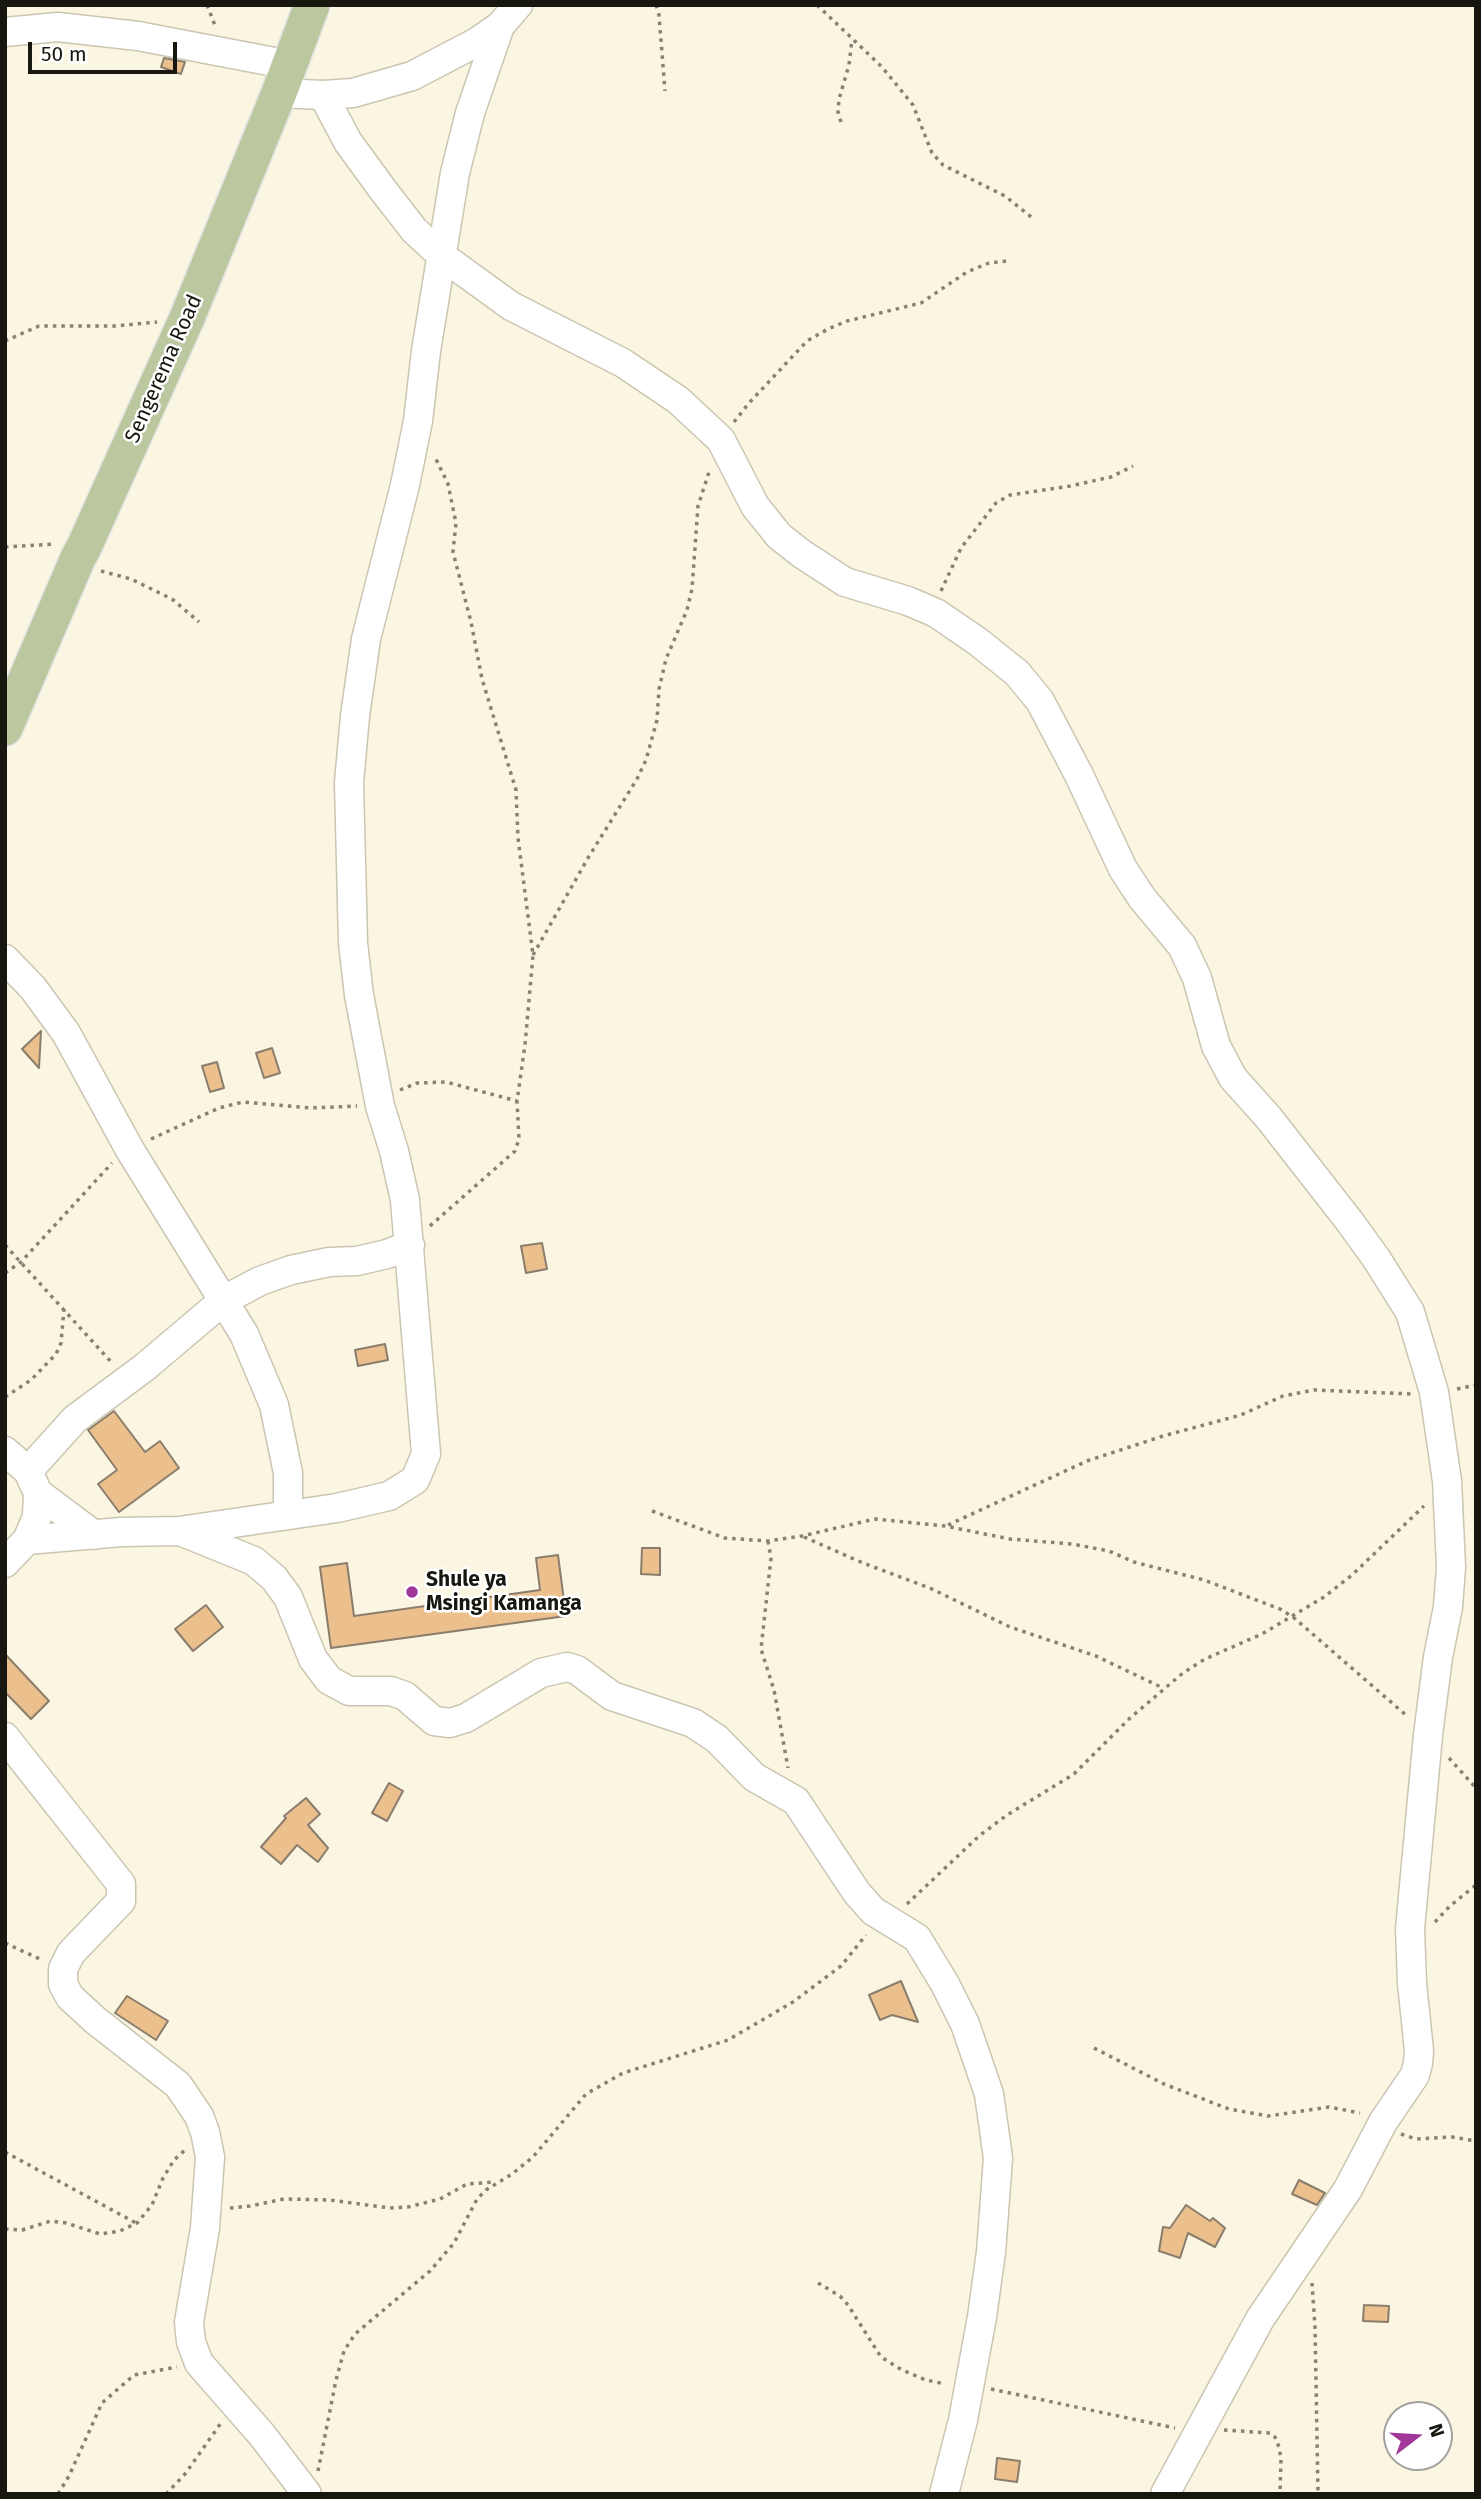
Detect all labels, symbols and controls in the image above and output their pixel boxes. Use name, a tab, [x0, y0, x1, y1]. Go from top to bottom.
scale bar	[32, 28, 180, 72]
text: 50 m	[41, 41, 87, 67]
street label: Sengerema Road	[120, 291, 208, 447]
place label: Shule ya Msingi Kamanga	[426, 1567, 582, 1617]
marker: Shule ya Msingi Kamanga	[404, 1584, 420, 1600]
north arrow	[1383, 2401, 1453, 2471]
text: N	[1424, 2421, 1449, 2440]

